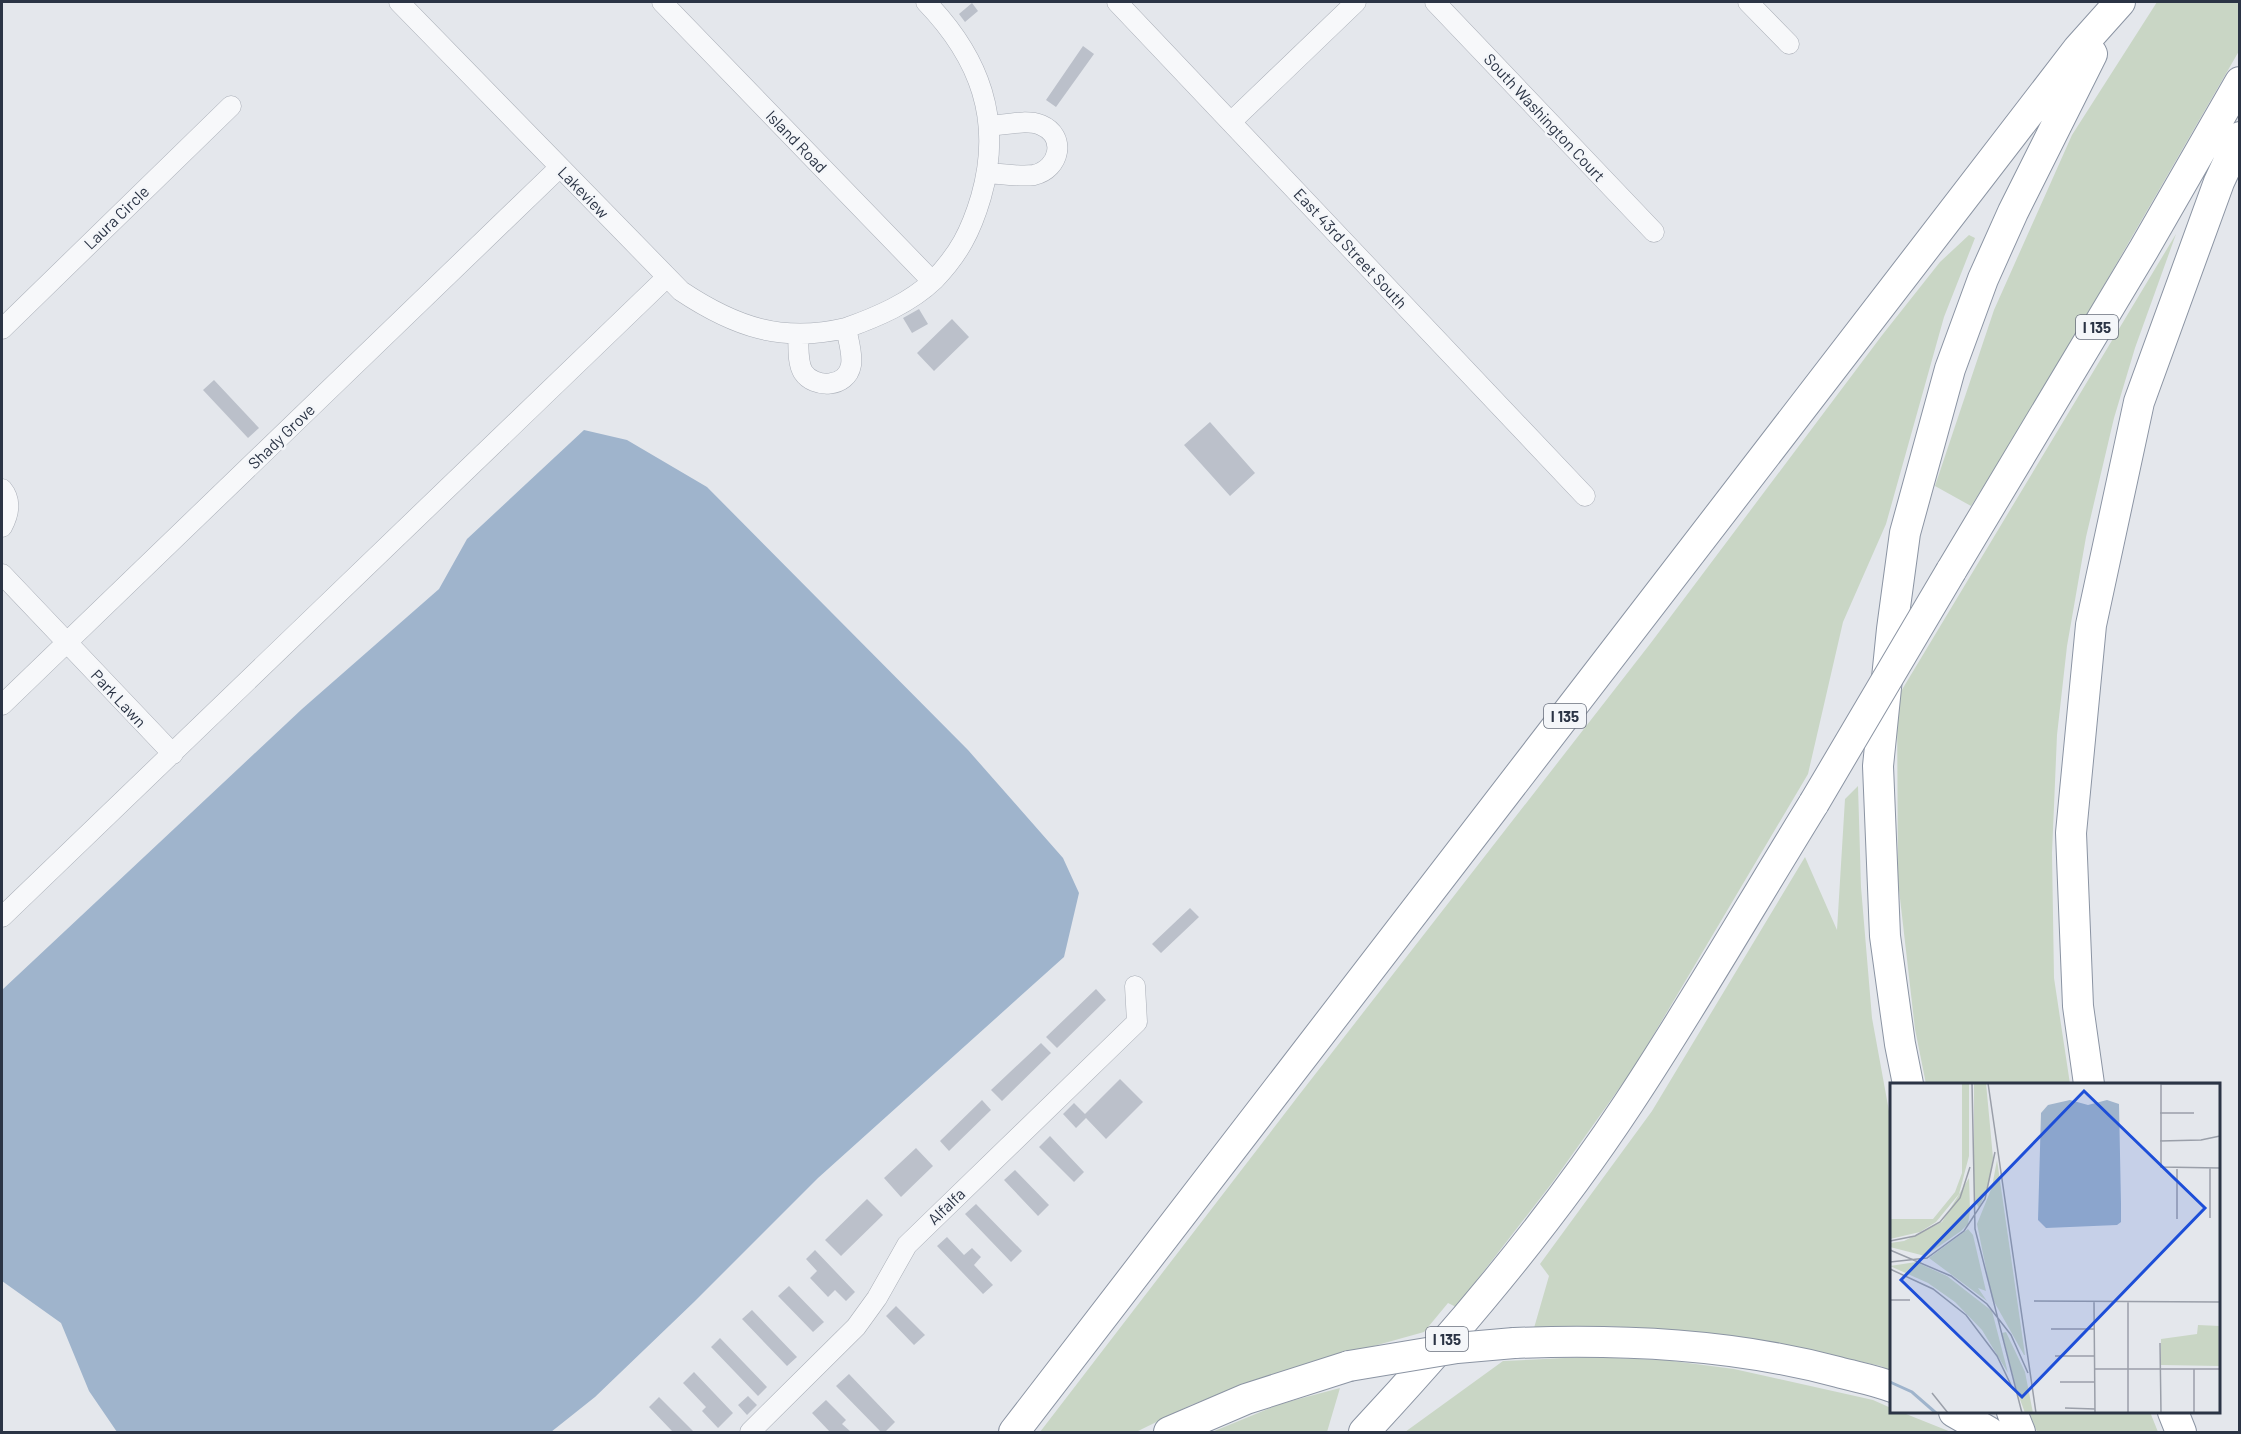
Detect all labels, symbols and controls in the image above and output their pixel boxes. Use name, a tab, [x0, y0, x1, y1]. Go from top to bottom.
street label: South Washington Court	[1481, 49, 1609, 185]
street label: Island Road	[763, 106, 831, 176]
street label: Lakeview	[555, 162, 614, 222]
street label: Laura Circle	[80, 181, 152, 253]
street label: East 43rd Street South	[1290, 184, 1412, 312]
road number: I 135	[2076, 315, 2118, 339]
street label: Shady Grove	[244, 400, 318, 472]
street label: Park Lawn	[88, 665, 150, 731]
road number: I 135	[1544, 704, 1586, 728]
inset map	[1890, 1083, 2220, 1413]
street label: Alfalfa	[923, 1184, 969, 1228]
road number: I 135	[1426, 1327, 1468, 1351]

